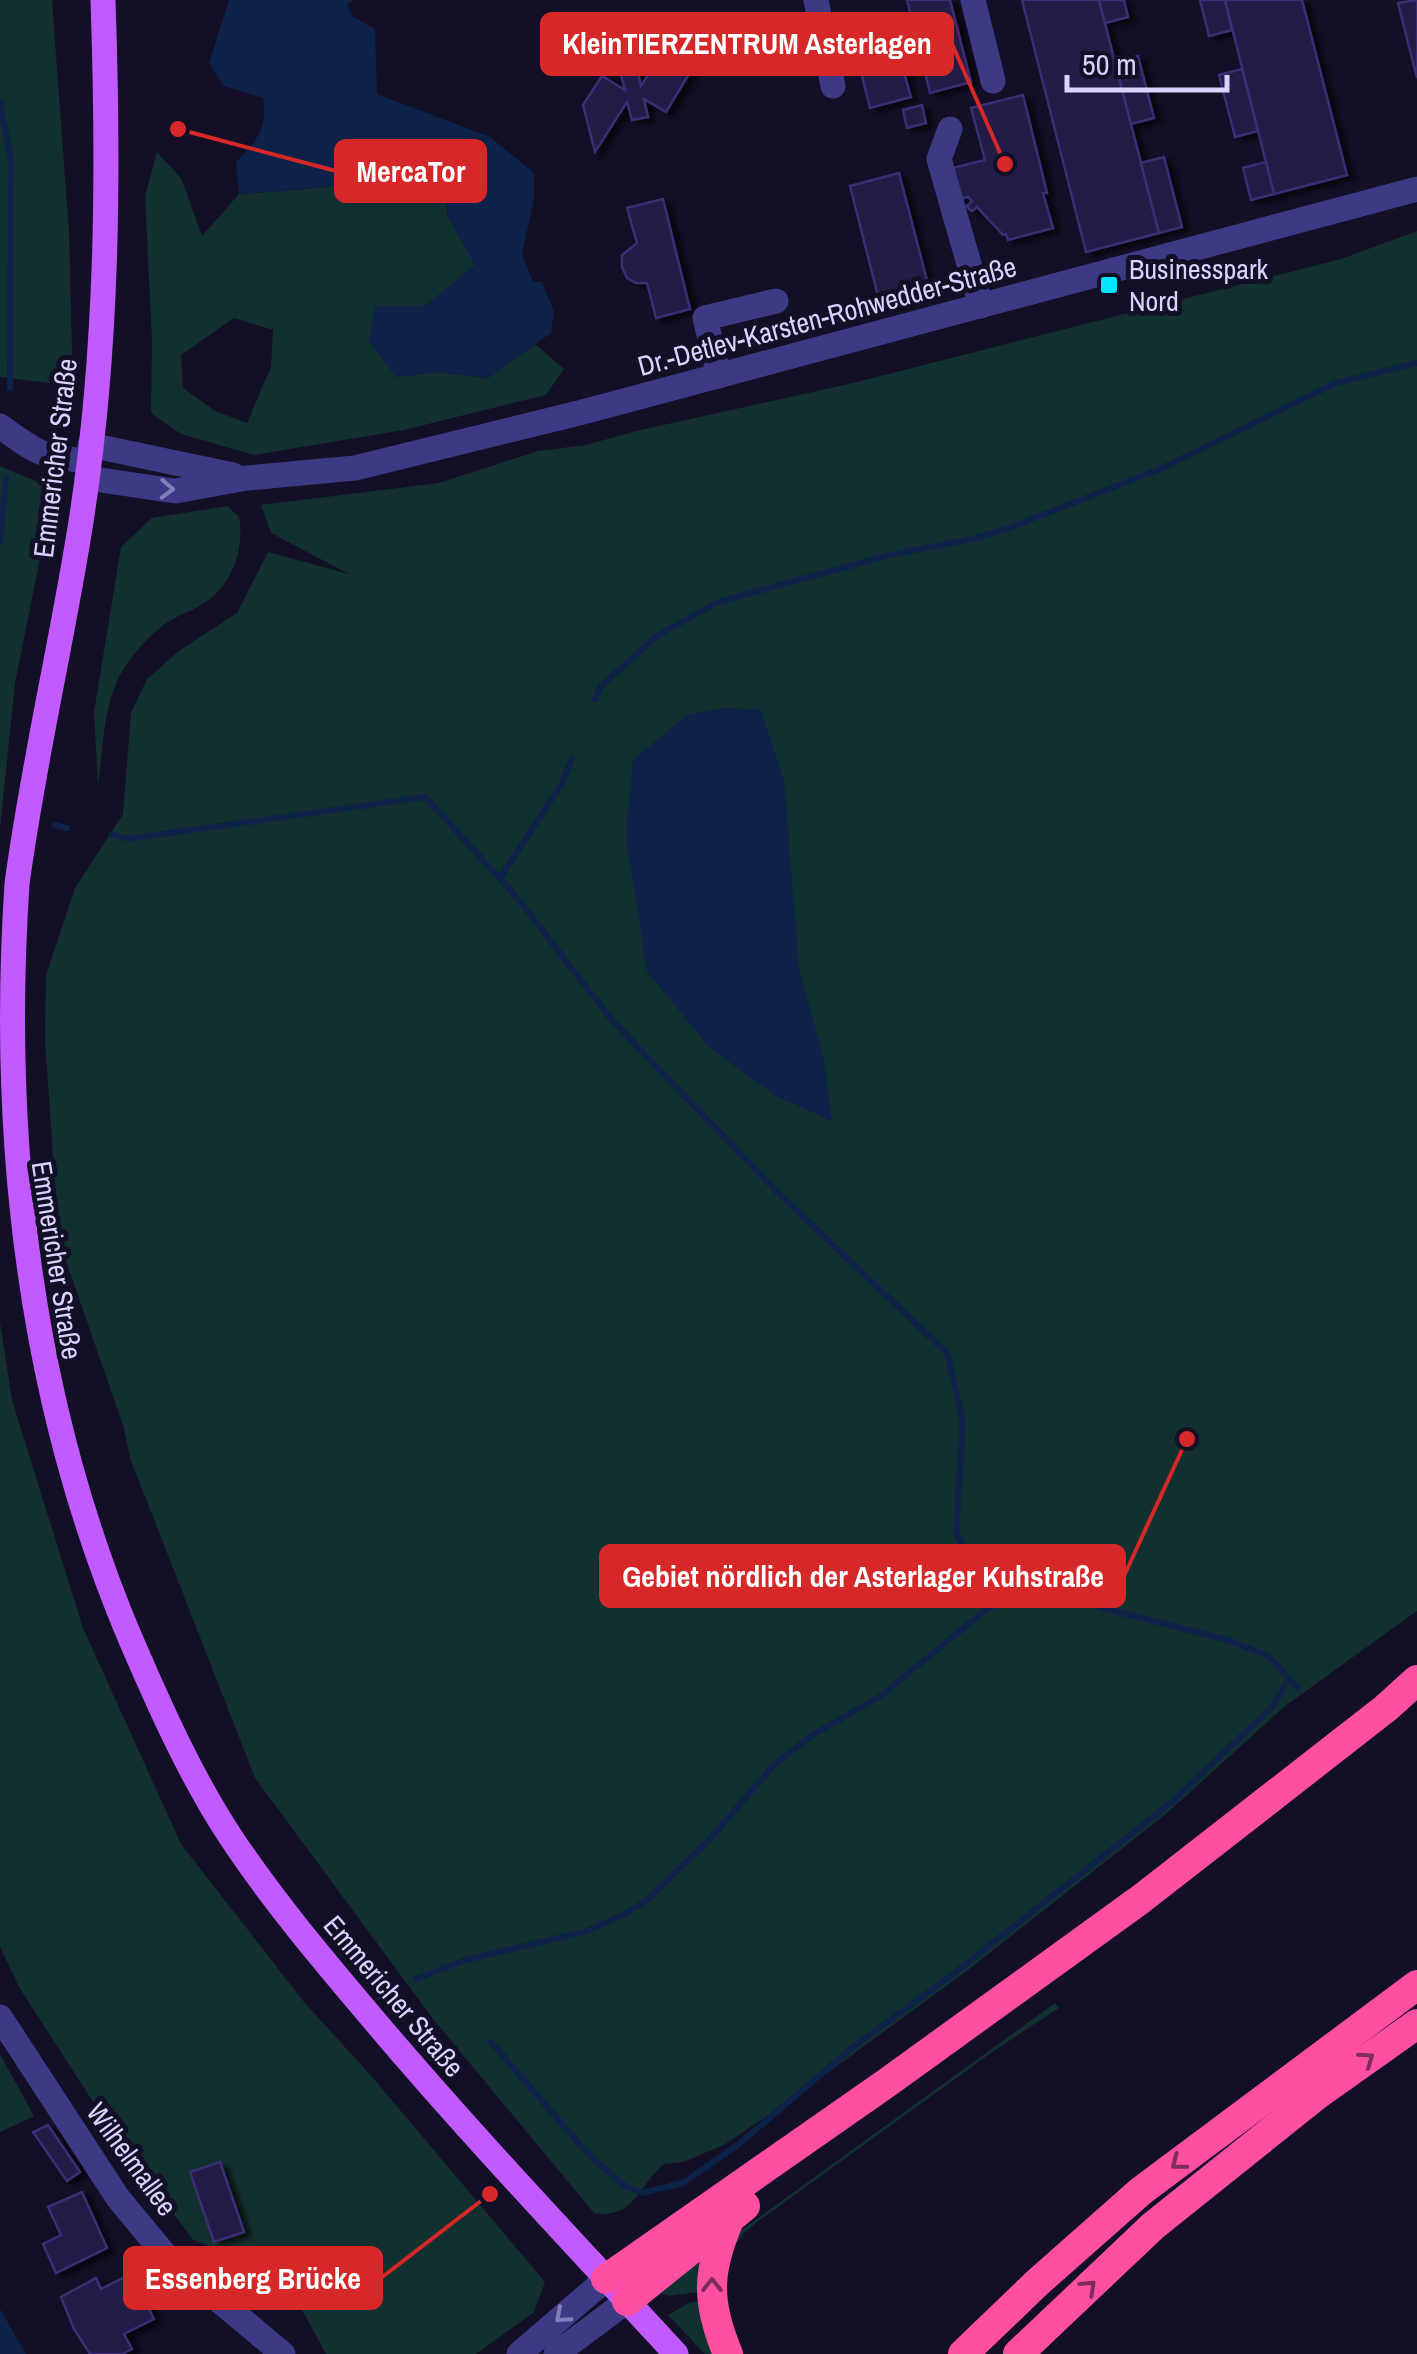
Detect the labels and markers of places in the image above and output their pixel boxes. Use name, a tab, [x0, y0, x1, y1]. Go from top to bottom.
callout: KleinTIERZENTRUM Asterlagen	[542, 14, 952, 74]
callout: MercaTor	[336, 141, 485, 201]
place label: Businesspark Nord	[1129, 250, 1269, 320]
marker: Businesspark Nord	[1098, 274, 1120, 296]
callout: Gebiet nördlich der Asterlager Kuhstraße	[601, 1546, 1124, 1606]
callout: Essenberg Brücke	[125, 2248, 381, 2308]

